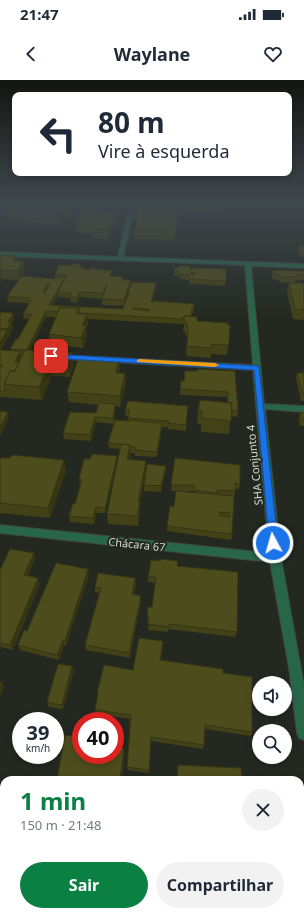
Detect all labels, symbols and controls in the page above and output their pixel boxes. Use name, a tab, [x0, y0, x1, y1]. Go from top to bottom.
text: 21:47	[20, 4, 59, 24]
text: Waylane	[114, 42, 190, 66]
icon: back	[20, 43, 42, 65]
icon: heart	[262, 43, 284, 65]
text: 80 m	[98, 103, 165, 141]
icon: left	[32, 108, 84, 160]
text: Vire à esquerda	[98, 139, 230, 163]
pin	[34, 339, 68, 373]
icon: arrive	[40, 345, 62, 367]
street label: SHA Conjunto 4	[242, 423, 266, 506]
position arrow	[252, 522, 294, 564]
street label: Chácara 67	[108, 534, 166, 554]
map controls	[252, 676, 292, 764]
button: sound	[252, 676, 292, 716]
speed limit sign: 40	[72, 712, 124, 764]
text: 39	[27, 719, 49, 746]
button: search	[252, 724, 292, 764]
text: km/h	[26, 741, 50, 755]
text: 1 min	[20, 784, 86, 817]
button: close	[242, 789, 284, 831]
text: 150 m · 21:48	[20, 816, 101, 834]
button: Sair	[20, 862, 148, 908]
button: Compartilhar	[156, 862, 284, 908]

